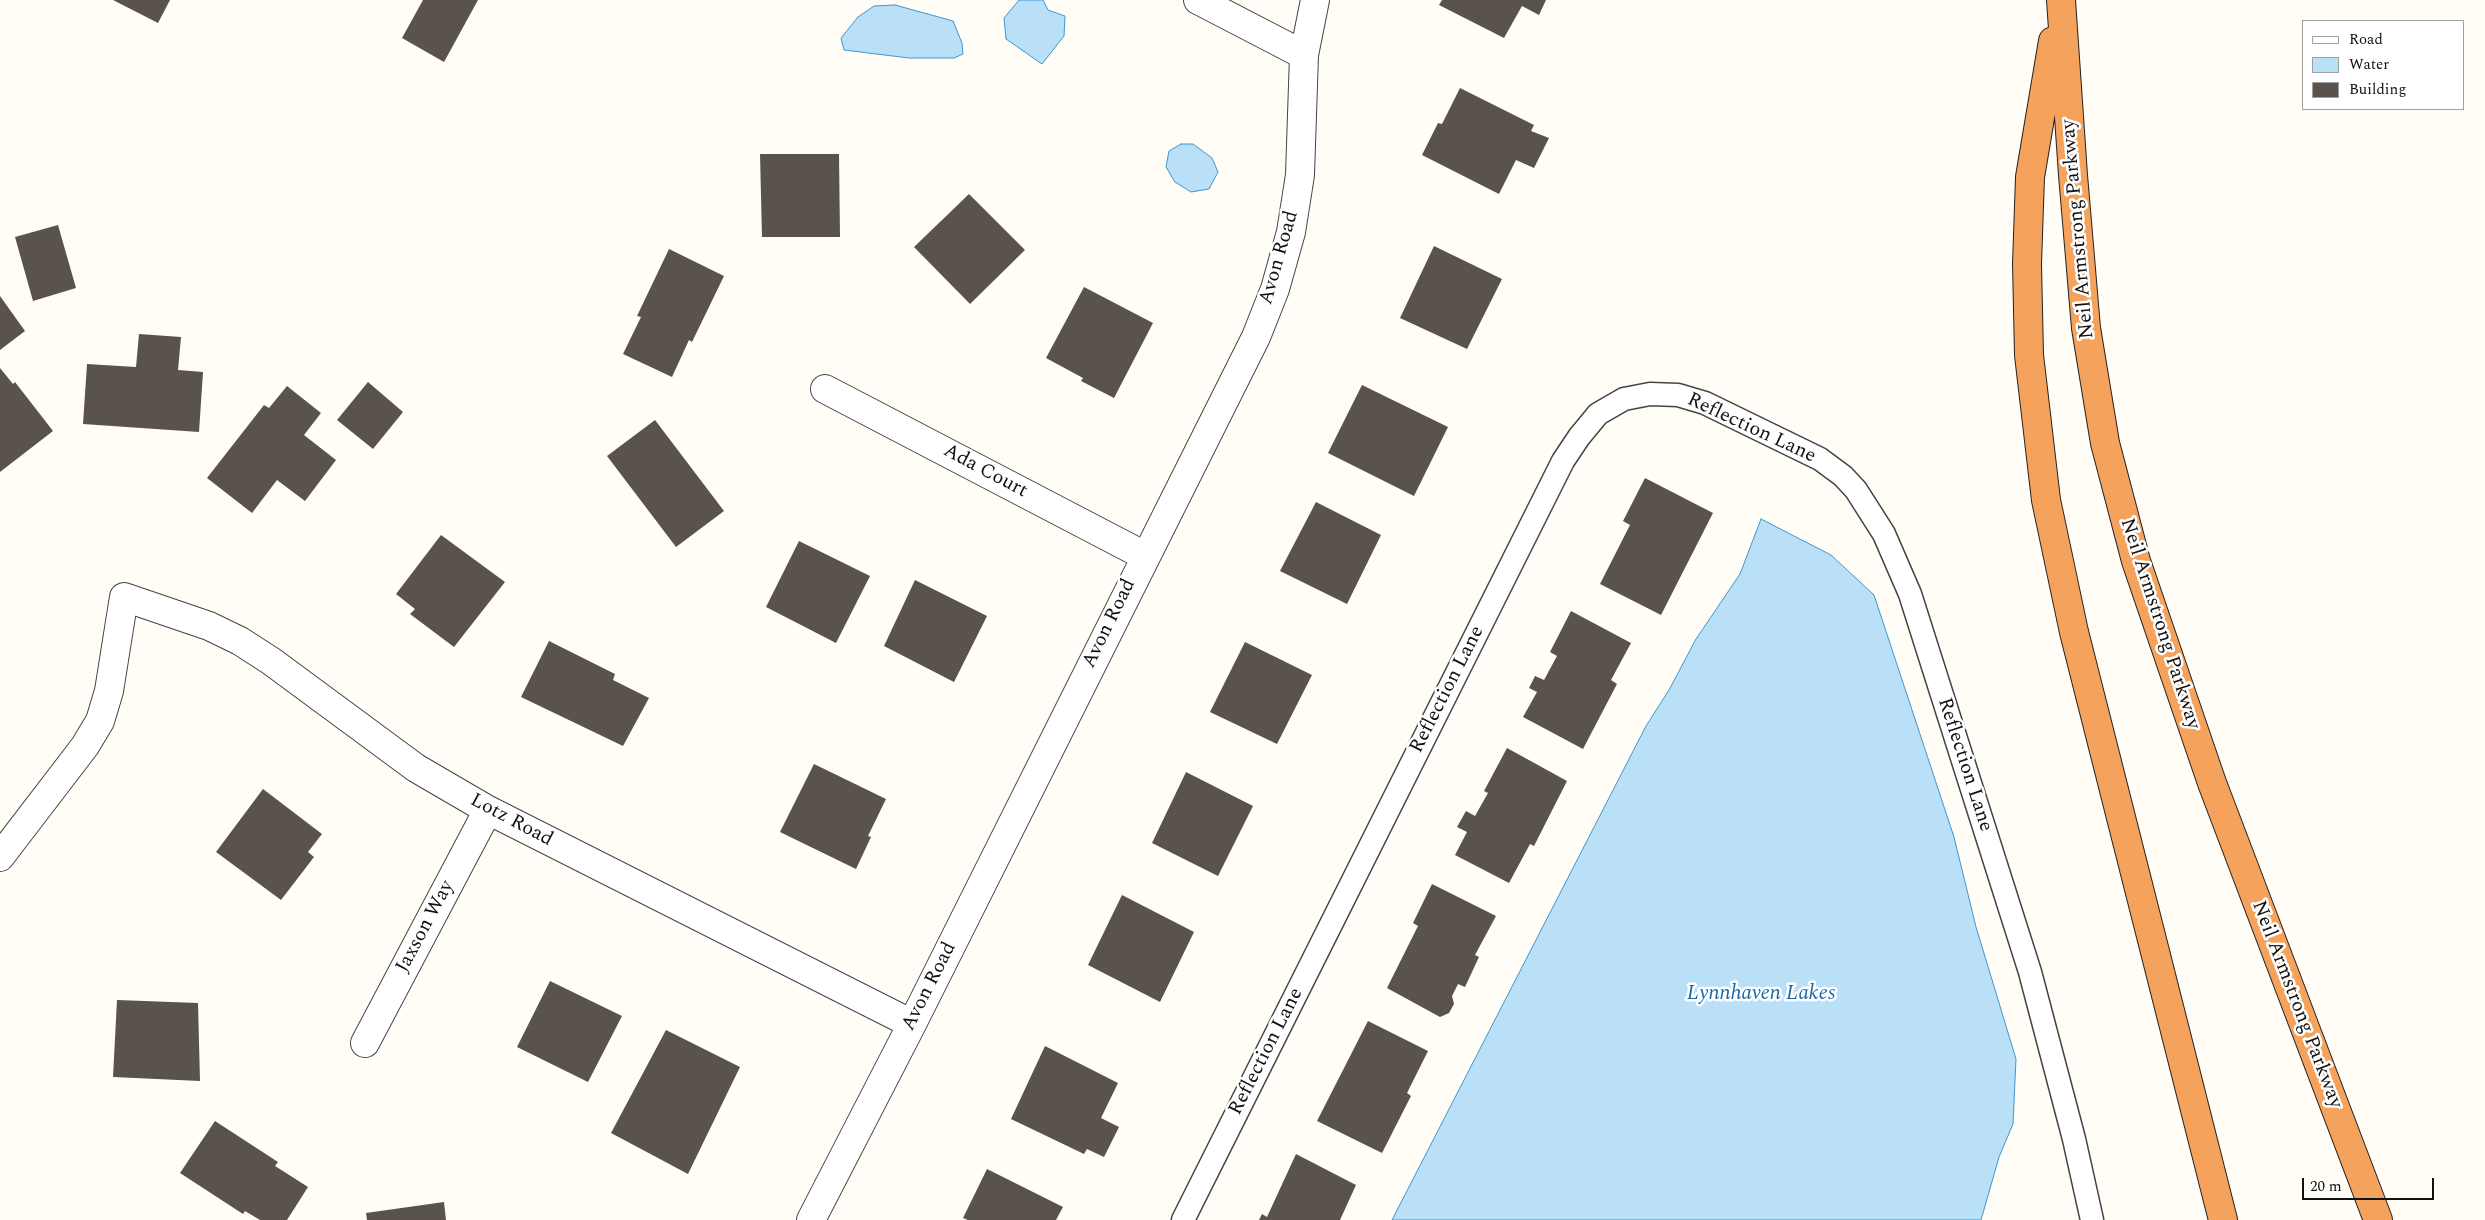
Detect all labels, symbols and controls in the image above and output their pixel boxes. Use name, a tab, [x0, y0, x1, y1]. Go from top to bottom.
legend	[2302, 20, 2465, 110]
text: Road	[2349, 28, 2383, 51]
text: Water	[2349, 53, 2389, 76]
text: Building	[2349, 78, 2406, 101]
street label: Neil Armstrong Parkway	[2057, 118, 2101, 340]
street label: Avon Road	[1255, 208, 1305, 308]
street label: Reflection Lane	[1683, 389, 1819, 469]
street label: Ada Court	[939, 440, 1031, 504]
street label: Neil Armstrong Parkway	[2114, 515, 2204, 733]
street label: Avon Road	[1078, 575, 1142, 673]
street label: Reflection Lane	[1406, 622, 1490, 758]
street label: Reflection Lane	[1931, 695, 1997, 835]
street label: Lotz Road	[466, 789, 556, 853]
street label: Jaxson Way	[392, 877, 460, 977]
street label: Neil Armstrong Parkway	[2245, 898, 2347, 1112]
street label: Avon Road	[897, 939, 963, 1035]
water label: Lynnhaven Lakes	[1687, 982, 1835, 1008]
street label: Reflection Lane	[1225, 984, 1309, 1120]
scale bar	[2305, 1168, 2438, 1200]
text: 20 m	[2310, 1175, 2342, 1198]

